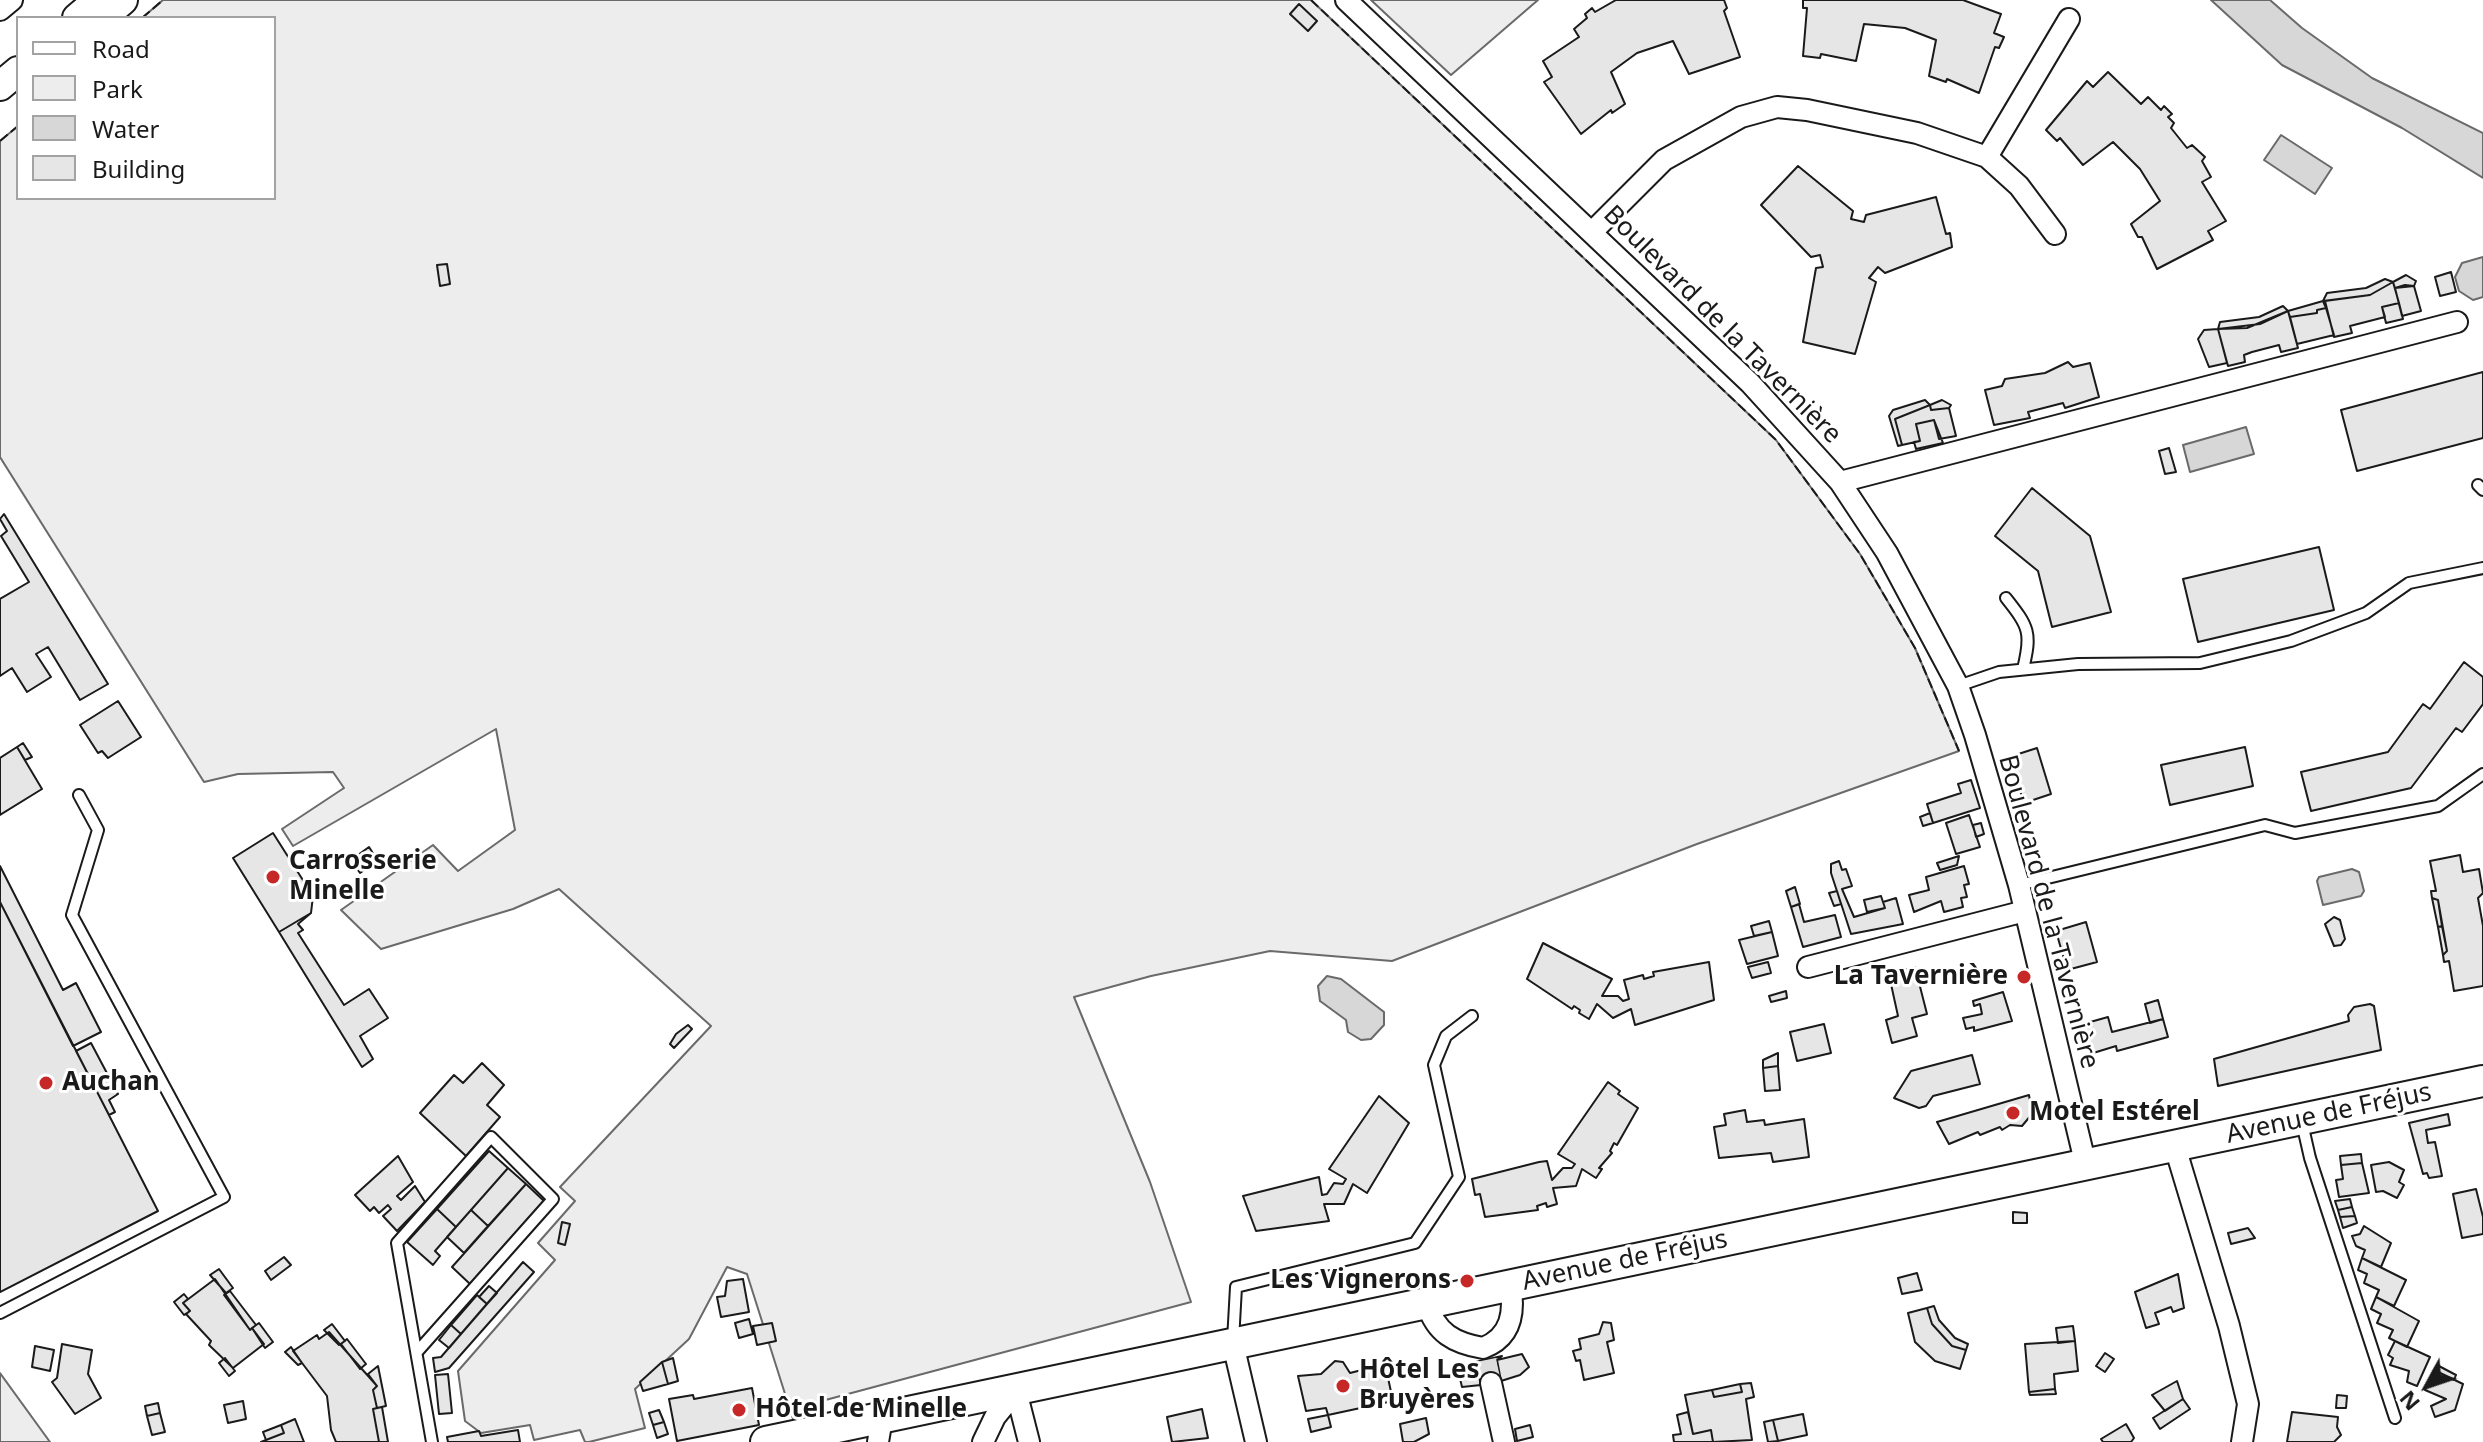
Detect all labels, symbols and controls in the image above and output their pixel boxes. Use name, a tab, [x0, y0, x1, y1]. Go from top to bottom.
legend	[16, 16, 276, 200]
text: Road	[92, 32, 150, 65]
text: Park	[92, 72, 143, 105]
text: Water	[92, 112, 159, 145]
text: Building	[92, 152, 185, 185]
street label: Boulevard de la Tavernière	[1597, 200, 1847, 450]
street label: Boulevard de la Tavernière	[1991, 752, 2105, 1072]
place label: Carrosserie Minelle	[289, 846, 437, 908]
marker: Carrosserie Minelle	[264, 868, 282, 886]
place label: La Tavernière	[1834, 961, 2008, 993]
marker: La Tavernière	[2015, 968, 2033, 986]
place label: Auchan	[62, 1067, 160, 1099]
marker: Auchan	[37, 1074, 55, 1092]
street label: Avenue de Fréjus	[2224, 1077, 2434, 1151]
place label: Motel Estérel	[2029, 1097, 2200, 1129]
marker: Motel Estérel	[2004, 1104, 2022, 1122]
street label: Avenue de Fréjus	[1520, 1224, 1730, 1298]
place label: Les Vignerons	[1270, 1265, 1451, 1297]
marker: Les Vignerons	[1458, 1272, 1476, 1290]
north arrow	[2387, 1346, 2467, 1426]
place label: Hôtel Les Bruyères	[1359, 1355, 1480, 1416]
marker: Hôtel Les Bruyères	[1334, 1377, 1352, 1395]
text: N	[2391, 1385, 2426, 1418]
place label: Hôtel de Minelle	[755, 1394, 967, 1426]
marker: Hôtel de Minelle	[730, 1401, 748, 1419]

